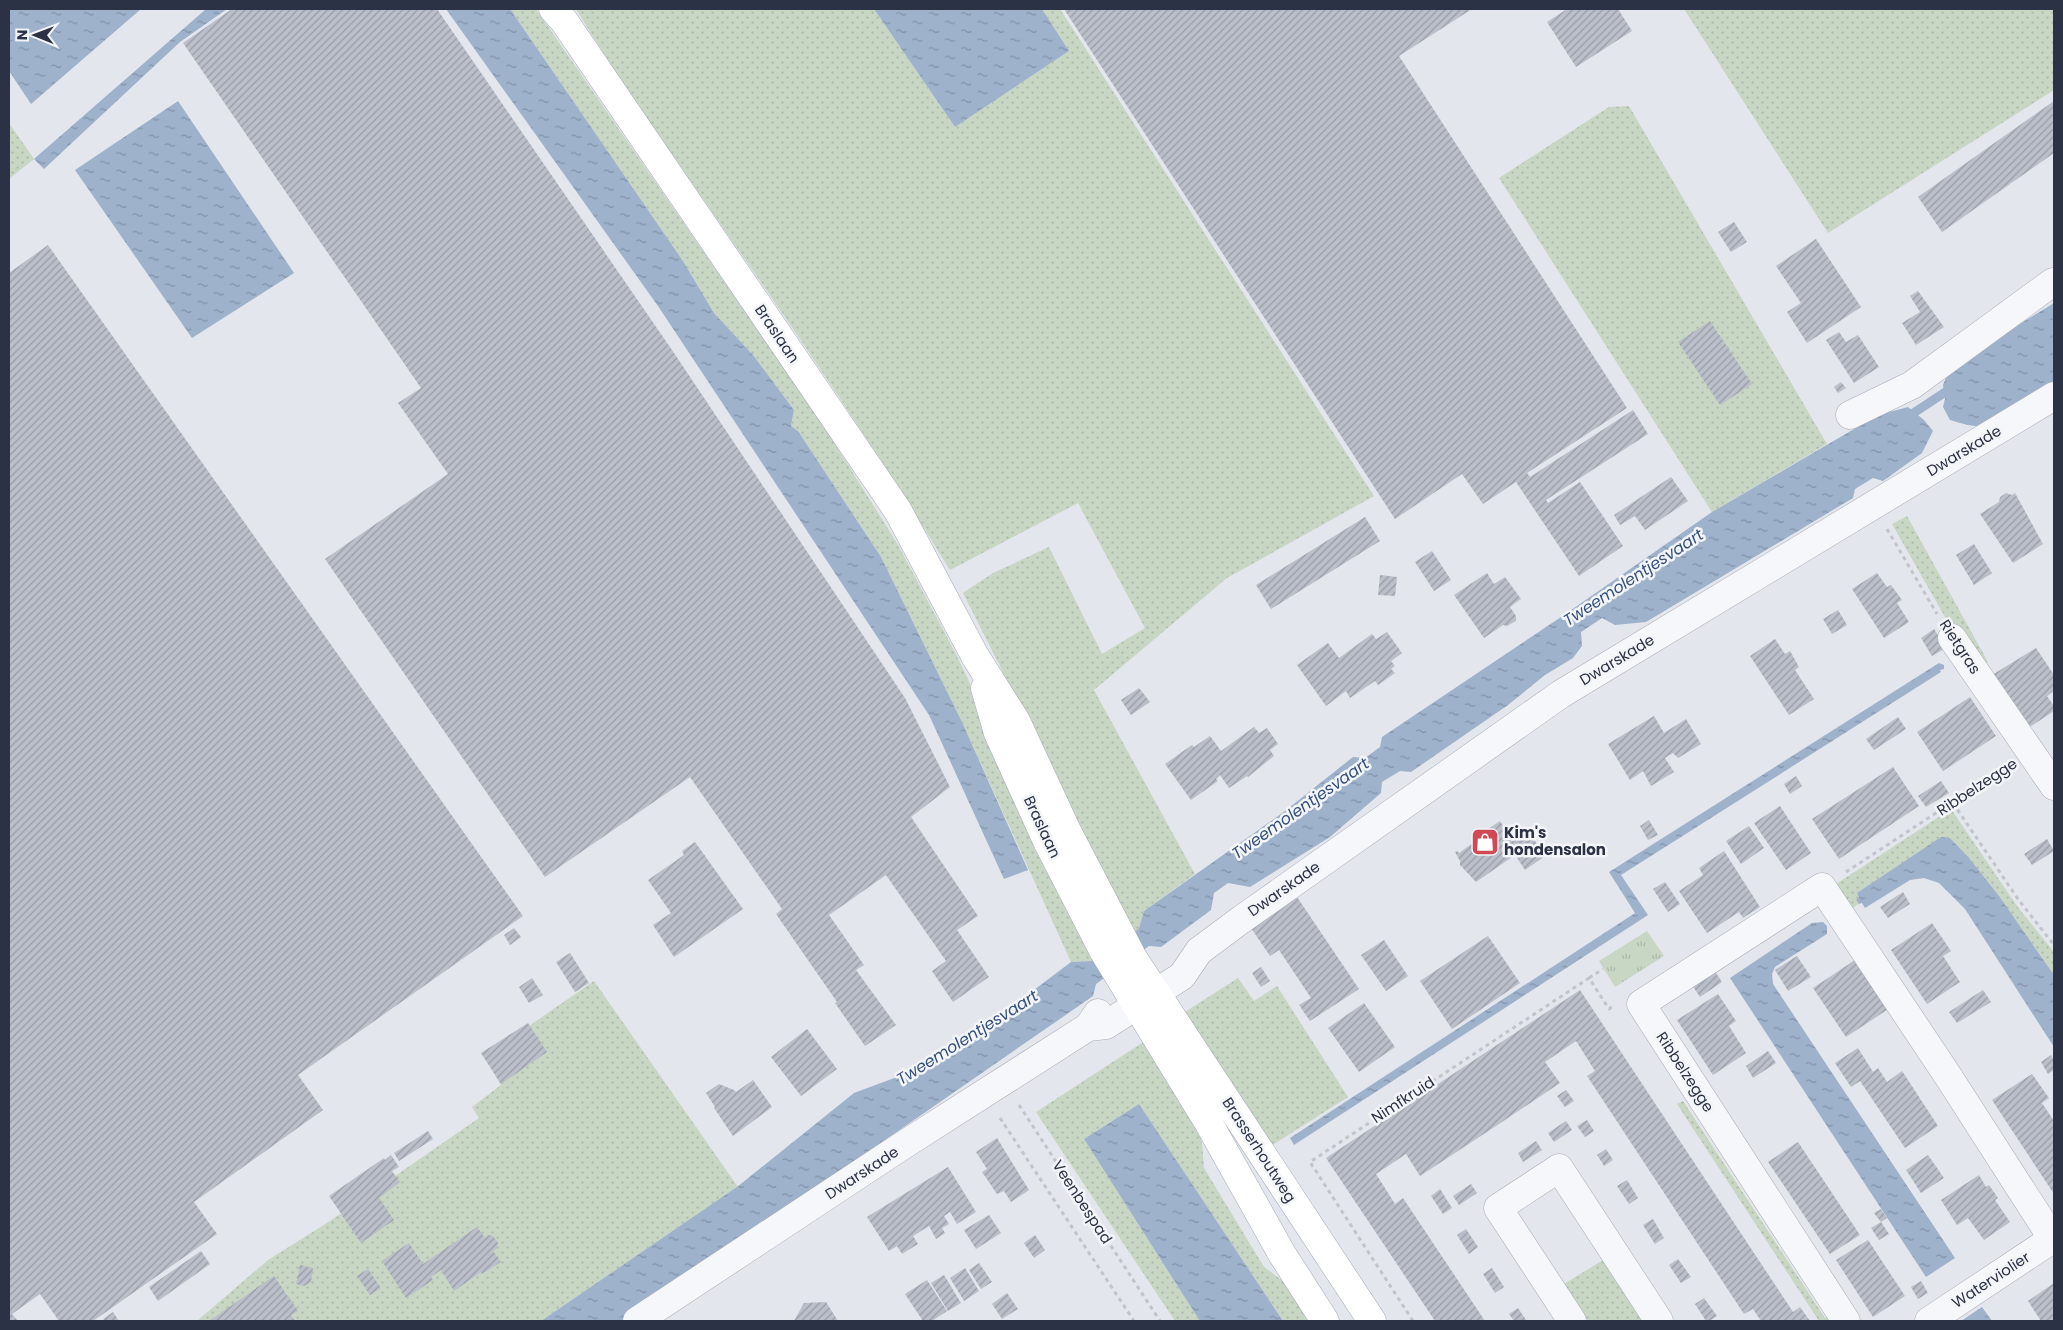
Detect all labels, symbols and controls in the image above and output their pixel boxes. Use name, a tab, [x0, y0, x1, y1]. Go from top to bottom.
north arrow	[10, 10, 60, 60]
text: N	[12, 29, 32, 40]
street label: Braslaan	[750, 300, 805, 367]
street label: Dwarskade	[1922, 420, 2005, 481]
water label: Tweemolentjesvaart	[1559, 523, 1709, 631]
street label: Rietgras	[1935, 615, 1986, 678]
street label: Dwarskade	[1575, 629, 1658, 690]
water label: Tweemolentjesvaart	[1227, 752, 1375, 865]
street label: Ribbelzegge	[1933, 753, 2021, 820]
street label: Braslaan	[1019, 792, 1066, 861]
place label: Kim's hondensalon	[1504, 822, 1606, 860]
shop icon: Kim's hondensalon	[1470, 827, 1500, 857]
street label: Dwarskade	[1243, 856, 1324, 921]
water label: Tweemolentjesvaart	[892, 984, 1043, 1090]
street label: Ribbelzegge	[1652, 1028, 1719, 1116]
street label: Nimfkruid	[1367, 1071, 1438, 1128]
street label: Brasserhoutweg	[1218, 1093, 1301, 1206]
street label: Dwarskade	[821, 1141, 903, 1204]
street label: Veenbespad	[1047, 1156, 1117, 1248]
street label: Waterviolier	[1948, 1246, 2034, 1313]

